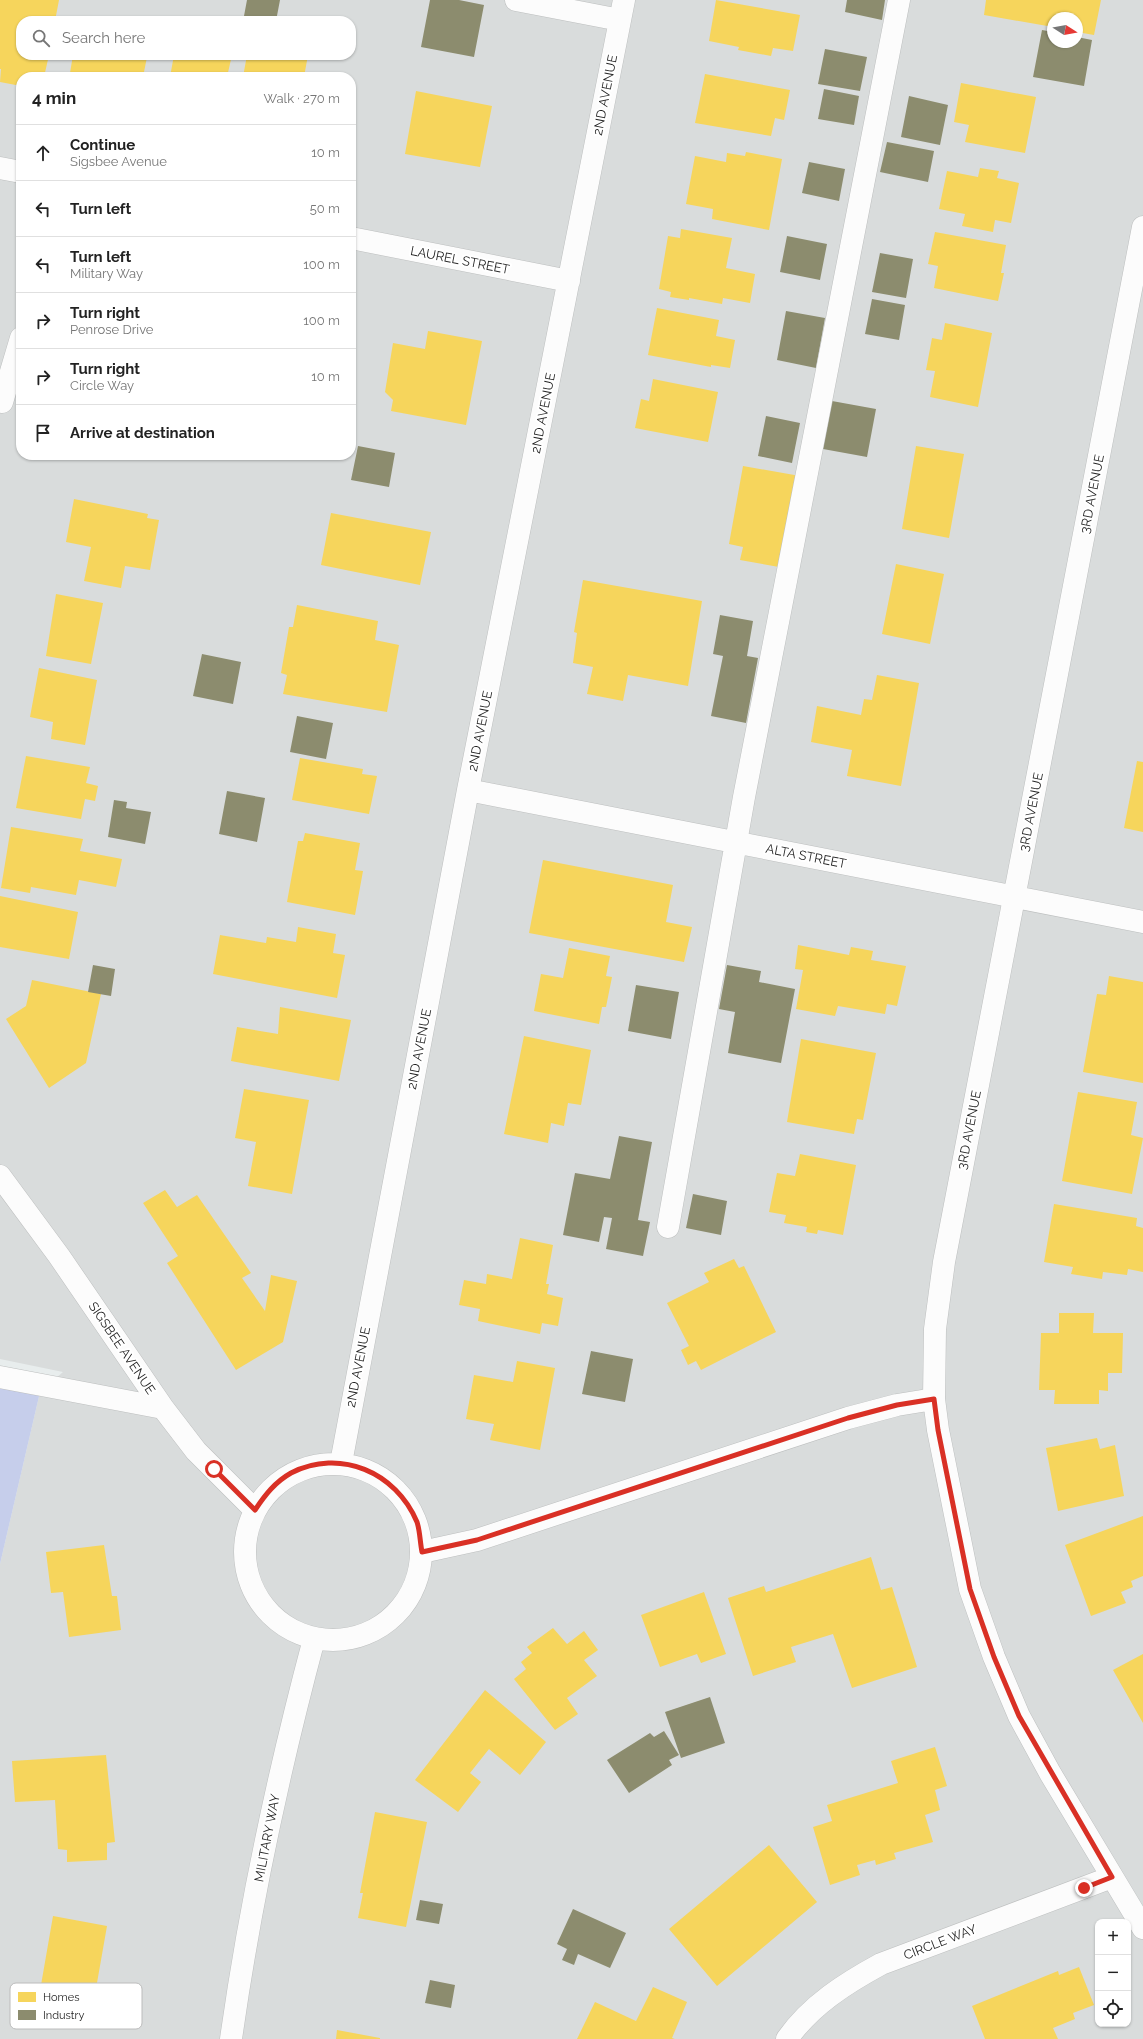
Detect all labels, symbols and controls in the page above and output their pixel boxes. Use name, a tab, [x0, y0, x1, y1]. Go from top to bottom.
north arrow	[1047, 12, 1083, 48]
search box	[16, 16, 356, 60]
icon: search	[30, 27, 52, 49]
text: Search here	[62, 29, 145, 47]
street label: 2ND AVENUE	[590, 53, 620, 136]
text: 4 min	[32, 88, 76, 108]
text: Walk · 270 m	[264, 91, 340, 106]
text: Continue	[70, 136, 135, 154]
icon: ahead	[32, 142, 54, 164]
text: 10 m	[311, 145, 340, 160]
text: Sigsbee Avenue	[70, 154, 167, 169]
icon: left	[32, 198, 54, 220]
text: Turn left	[70, 200, 131, 218]
text: 50 m	[310, 201, 340, 216]
street label: LAUREL STREET	[409, 243, 511, 277]
text: Turn left	[70, 248, 131, 266]
icon: left	[32, 254, 54, 276]
text: 100 m	[303, 257, 340, 272]
text: Military Way	[70, 266, 143, 281]
text: Turn right	[70, 304, 140, 322]
icon: right	[32, 310, 54, 332]
text: 100 m	[303, 313, 340, 328]
text: Penrose Drive	[70, 322, 154, 337]
text: Turn right	[70, 360, 140, 378]
icon: right	[32, 366, 54, 388]
text: 10 m	[311, 369, 340, 384]
street label: 2ND AVENUE	[528, 371, 558, 454]
text: Circle Way	[70, 378, 134, 393]
icon: arrive	[32, 422, 54, 444]
text: Arrive at destination	[70, 424, 215, 442]
street label: 3RD AVENUE	[1077, 453, 1107, 535]
street label: 2ND AVENUE	[465, 689, 495, 772]
street label: 3RD AVENUE	[1016, 771, 1046, 853]
street label: ALTA STREET	[764, 841, 848, 871]
street label: 2ND AVENUE	[404, 1007, 434, 1090]
street label: 3RD AVENUE	[954, 1089, 984, 1171]
street label: SIGSBEE AVENUE	[86, 1299, 159, 1397]
street label: 2ND AVENUE	[343, 1325, 373, 1408]
route start	[205, 1460, 223, 1478]
street label: MILITARY WAY	[251, 1792, 283, 1883]
route end	[1075, 1879, 1093, 1897]
map controls	[1095, 1919, 1131, 2027]
button: +	[1095, 1919, 1131, 1955]
street label: CIRCLE WAY	[901, 1921, 979, 1963]
button: −	[1095, 1955, 1131, 1991]
legend	[10, 1983, 142, 2029]
text: Homes	[43, 1991, 79, 2004]
button: locate	[1095, 1991, 1131, 2027]
text: Industry	[43, 2009, 84, 2022]

